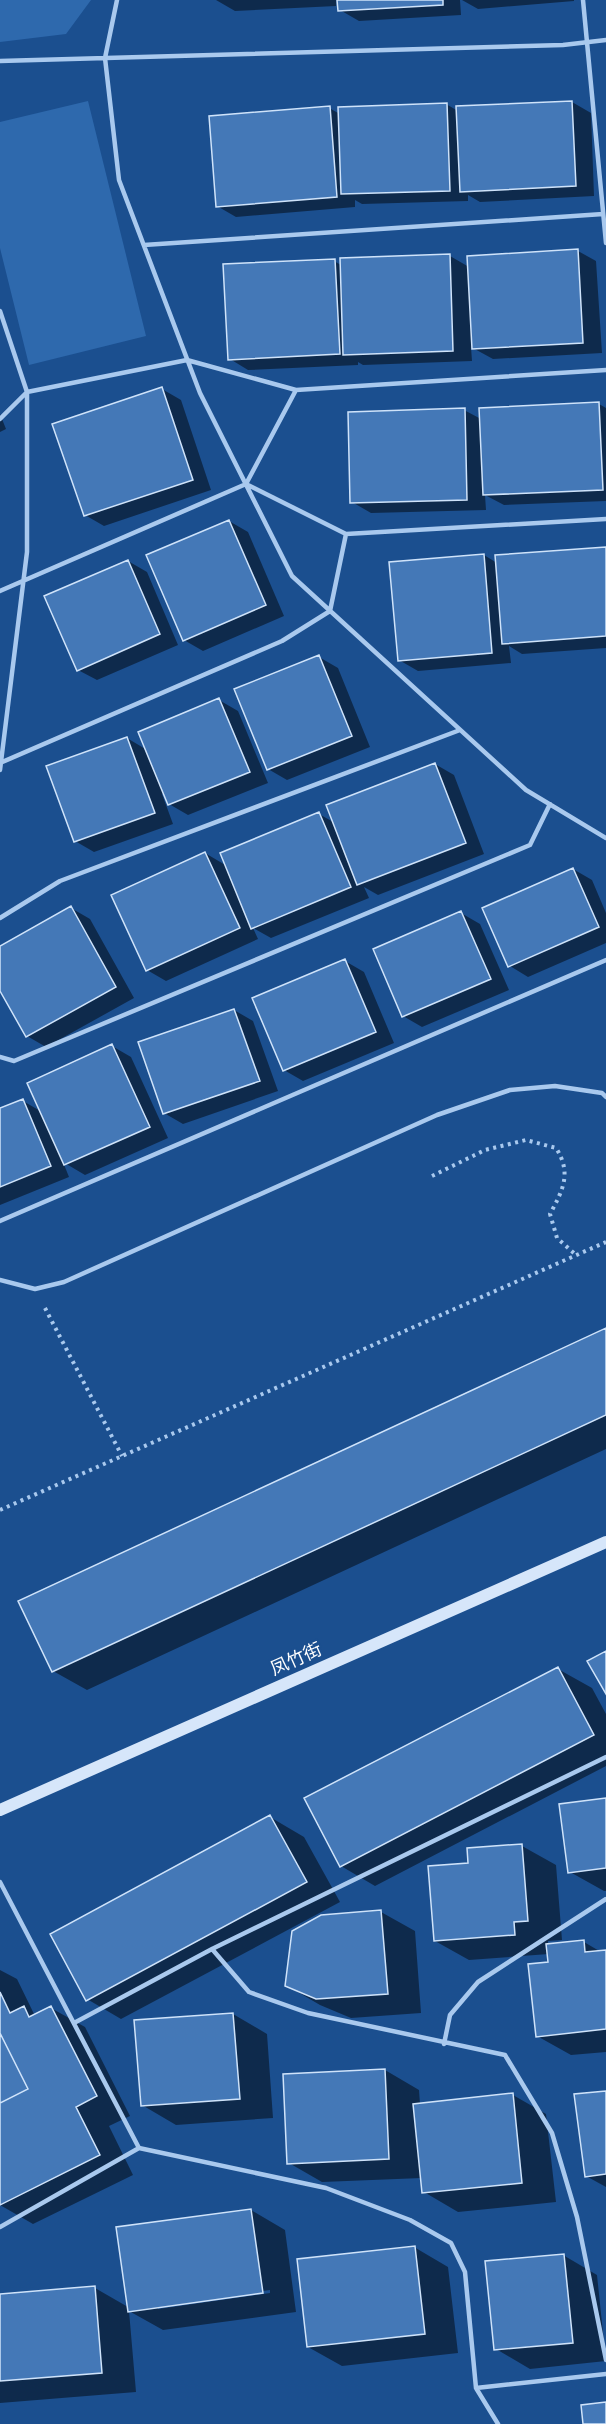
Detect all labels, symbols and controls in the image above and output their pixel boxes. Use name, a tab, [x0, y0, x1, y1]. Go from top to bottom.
street label: 凤竹街	[266, 1635, 326, 1682]

